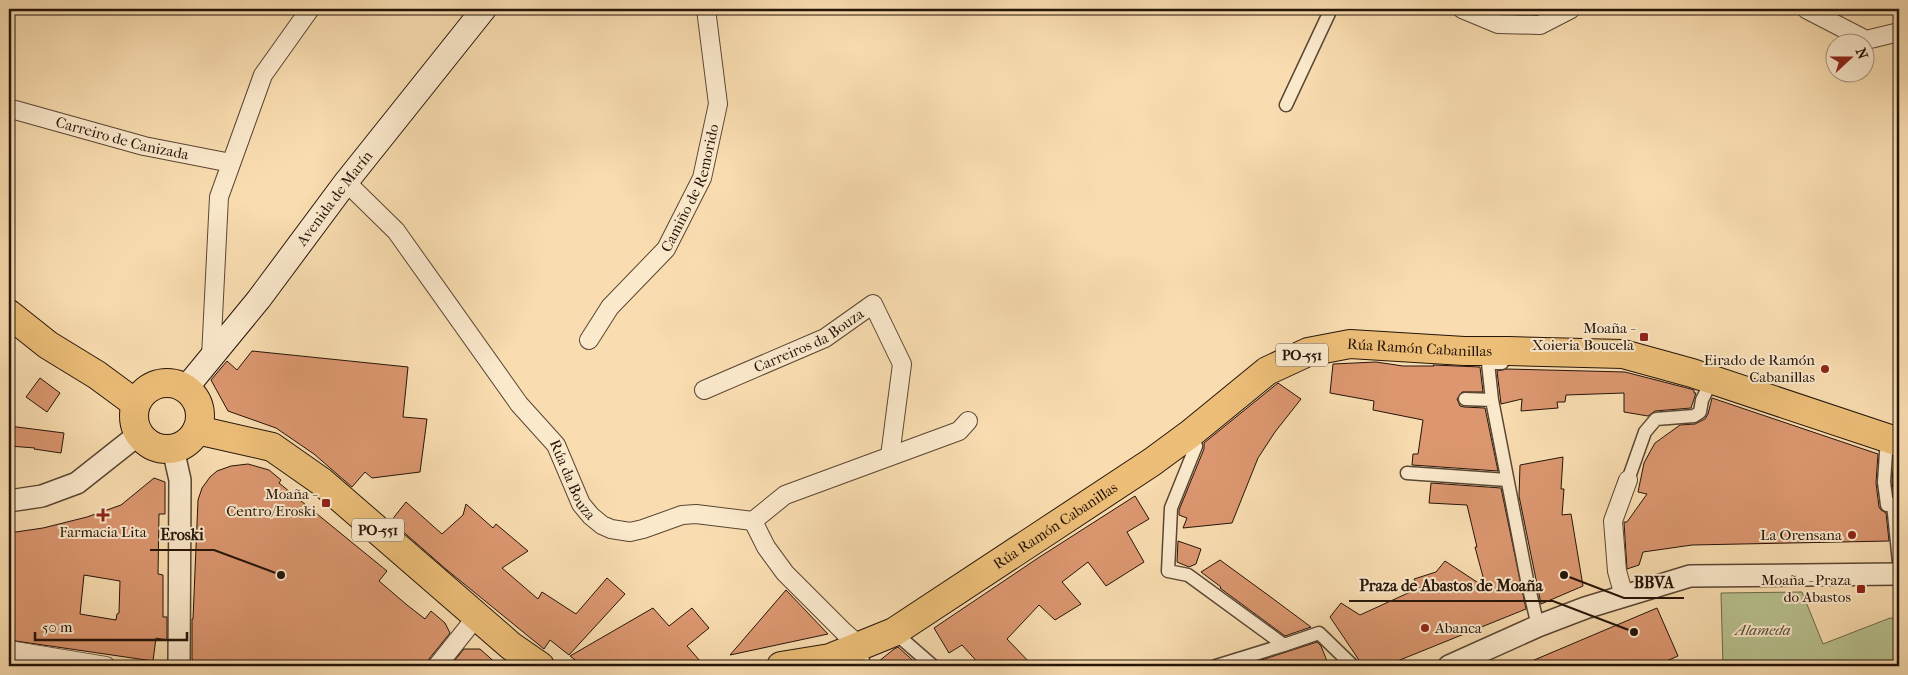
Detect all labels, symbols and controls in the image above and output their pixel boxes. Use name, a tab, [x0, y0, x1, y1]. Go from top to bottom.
north arrow	[1826, 32, 1876, 82]
text: N	[1852, 46, 1872, 62]
street label: Carreiro de Canizada	[54, 113, 191, 164]
street label: Camiño de Remorido	[657, 122, 723, 255]
street label: Avenida de Marín	[292, 147, 376, 250]
street label: Carreiros da Bouza	[751, 304, 868, 377]
place label: Moaña - Xoieria Boucela	[1532, 319, 1636, 354]
marker: Moaña - Xoieria Boucela	[1638, 331, 1650, 343]
street label: Rúa Ramón Cabanillas	[1347, 335, 1492, 360]
road number: PO-551	[1276, 344, 1328, 366]
place label: Eirado de Ramón Cabanillas	[1704, 351, 1815, 386]
marker: Eirado de Ramón Cabanillas	[1819, 363, 1831, 375]
street label: Rúa da Bouza	[546, 437, 600, 524]
street label: Rúa Ramón Cabanillas	[990, 478, 1121, 573]
place label: Moaña - Centro/Eroski	[226, 485, 318, 520]
marker: Moaña - Centro/Eroski	[320, 497, 332, 509]
marker: Farmacia Lita	[97, 509, 109, 521]
road number: PO-551	[352, 518, 404, 542]
callout: Eroski	[150, 519, 214, 550]
place label: Farmacia Lita	[59, 523, 148, 541]
text: Eroski	[160, 525, 204, 544]
place label: La Orensana	[1760, 526, 1843, 544]
marker: La Orensana	[1846, 529, 1858, 541]
callout: BBVA	[1624, 567, 1684, 598]
callout: Praza de Abastos de Moaña	[1349, 570, 1553, 601]
place label: Moaña - Praza do Abastos	[1761, 571, 1852, 606]
text: BBVA	[1634, 573, 1675, 592]
text: Praza de Abastos de Moaña	[1359, 576, 1543, 595]
marker: Moaña - Praza do Abastos	[1855, 583, 1867, 595]
scale bar	[35, 610, 188, 642]
text: 50 m	[42, 618, 73, 636]
place label: Abanca	[1434, 619, 1483, 637]
park label: Alameda	[1733, 621, 1791, 639]
marker: Abanca	[1419, 622, 1431, 634]

